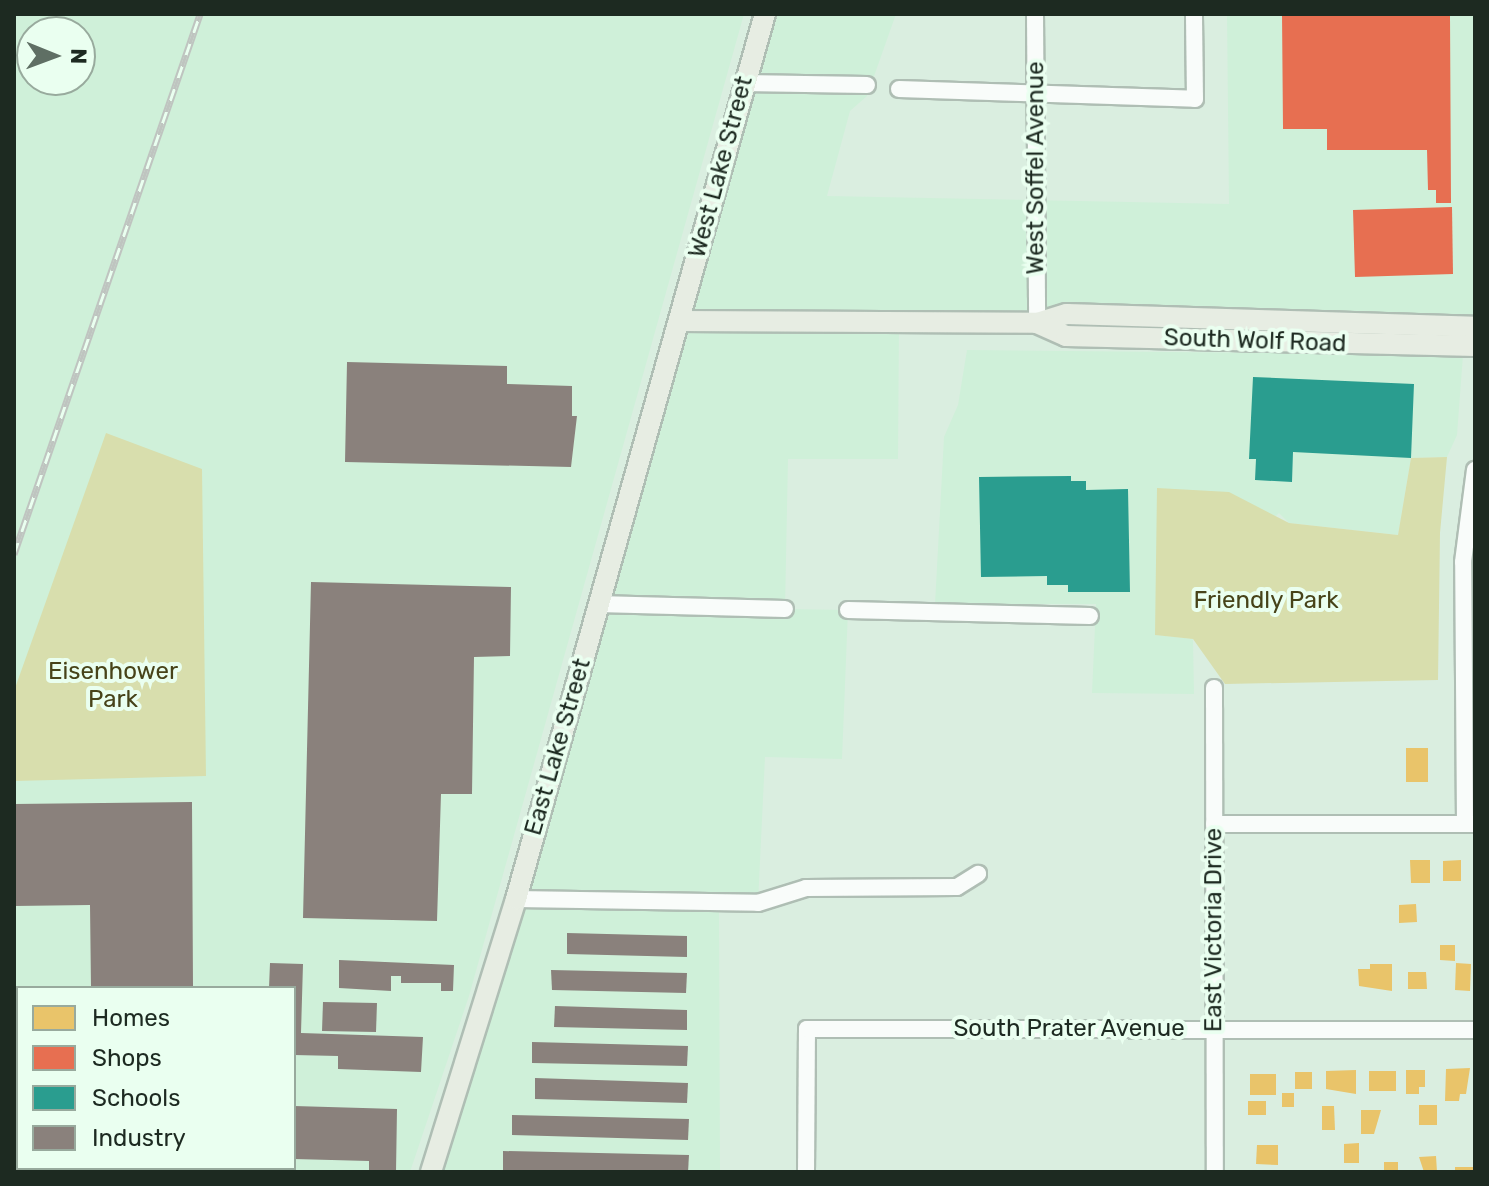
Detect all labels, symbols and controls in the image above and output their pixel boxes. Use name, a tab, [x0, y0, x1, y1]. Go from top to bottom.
north arrow	[16, 16, 96, 96]
text: N	[65, 48, 92, 65]
street label: West Soffel Avenue	[1022, 61, 1050, 275]
street label: West Lake Street	[683, 73, 759, 261]
street label: South Wolf Road	[1163, 323, 1347, 359]
park label: Friendly Park	[1193, 587, 1339, 615]
street label: East Lake Street	[519, 655, 597, 839]
park label: Eisenhower Park	[48, 658, 178, 714]
street label: East Victoria Drive	[1200, 828, 1228, 1032]
legend	[16, 986, 296, 1170]
text: Homes	[92, 1004, 170, 1032]
street label: South Prater Avenue	[953, 1015, 1185, 1043]
text: Shops	[92, 1044, 162, 1072]
text: Schools	[92, 1084, 180, 1112]
text: Industry	[92, 1124, 186, 1152]

